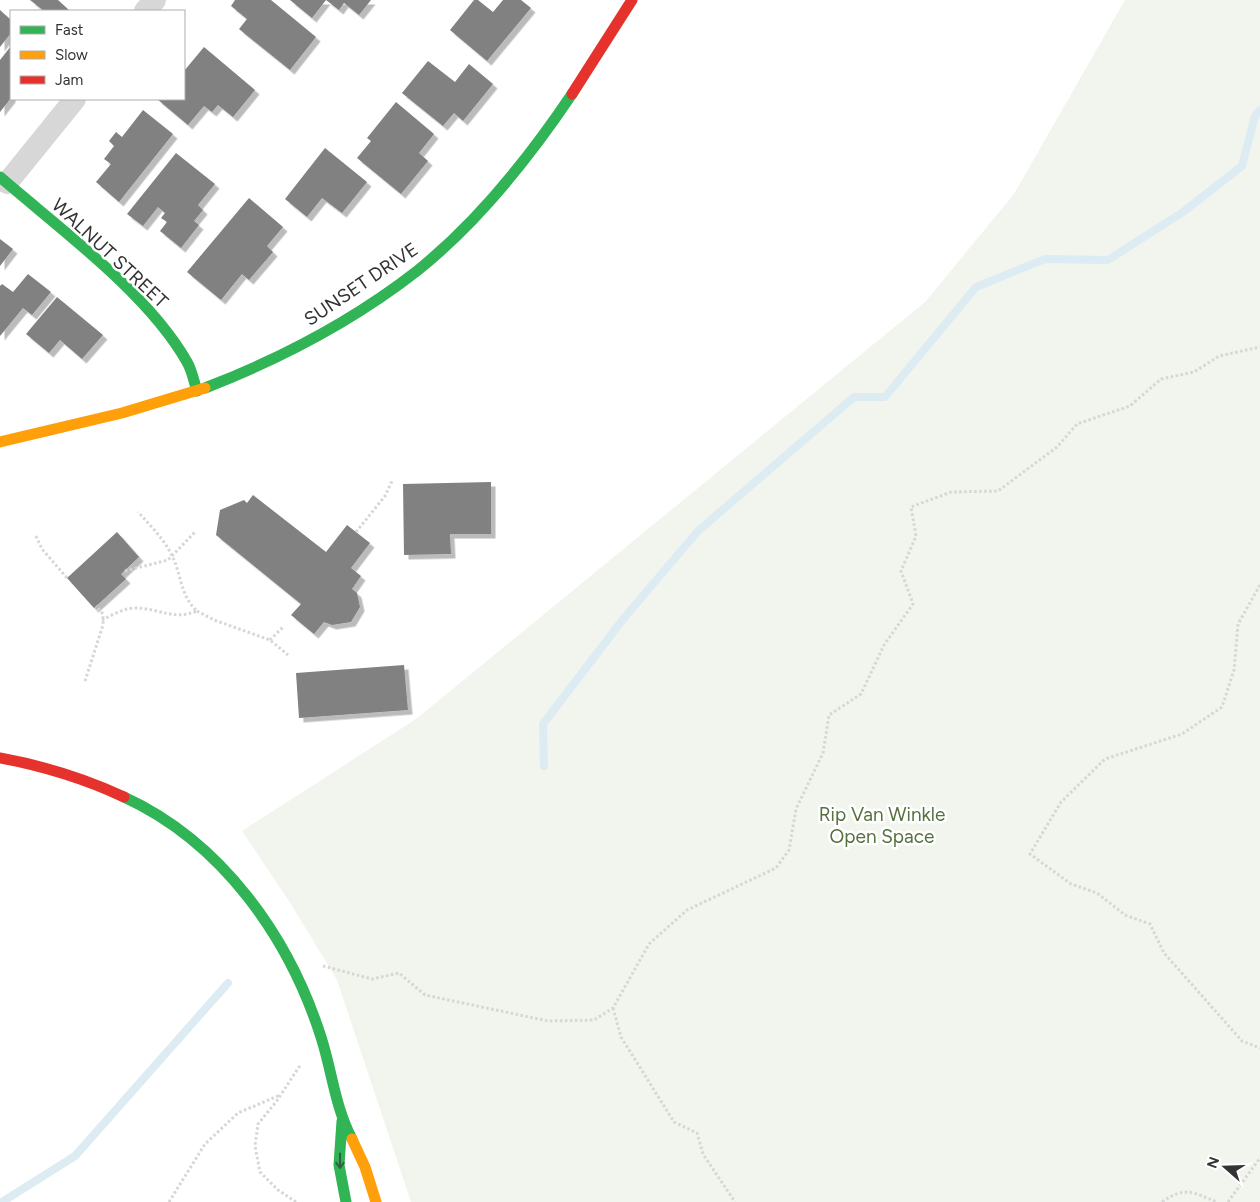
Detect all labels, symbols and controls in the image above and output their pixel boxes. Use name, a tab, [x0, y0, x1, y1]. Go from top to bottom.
legend	[10, 10, 185, 100]
text: Fast	[55, 21, 84, 39]
text: Slow	[55, 46, 88, 64]
text: Jam	[55, 71, 83, 89]
street label: WALNUT STREET	[47, 193, 173, 313]
street label: SUNSET DRIVE	[300, 237, 422, 331]
park label: Rip Van Winkle Open Space	[819, 803, 945, 848]
north arrow	[1200, 1142, 1250, 1192]
one-way arrow	[335, 1152, 345, 1169]
text: N	[1203, 1155, 1223, 1171]

